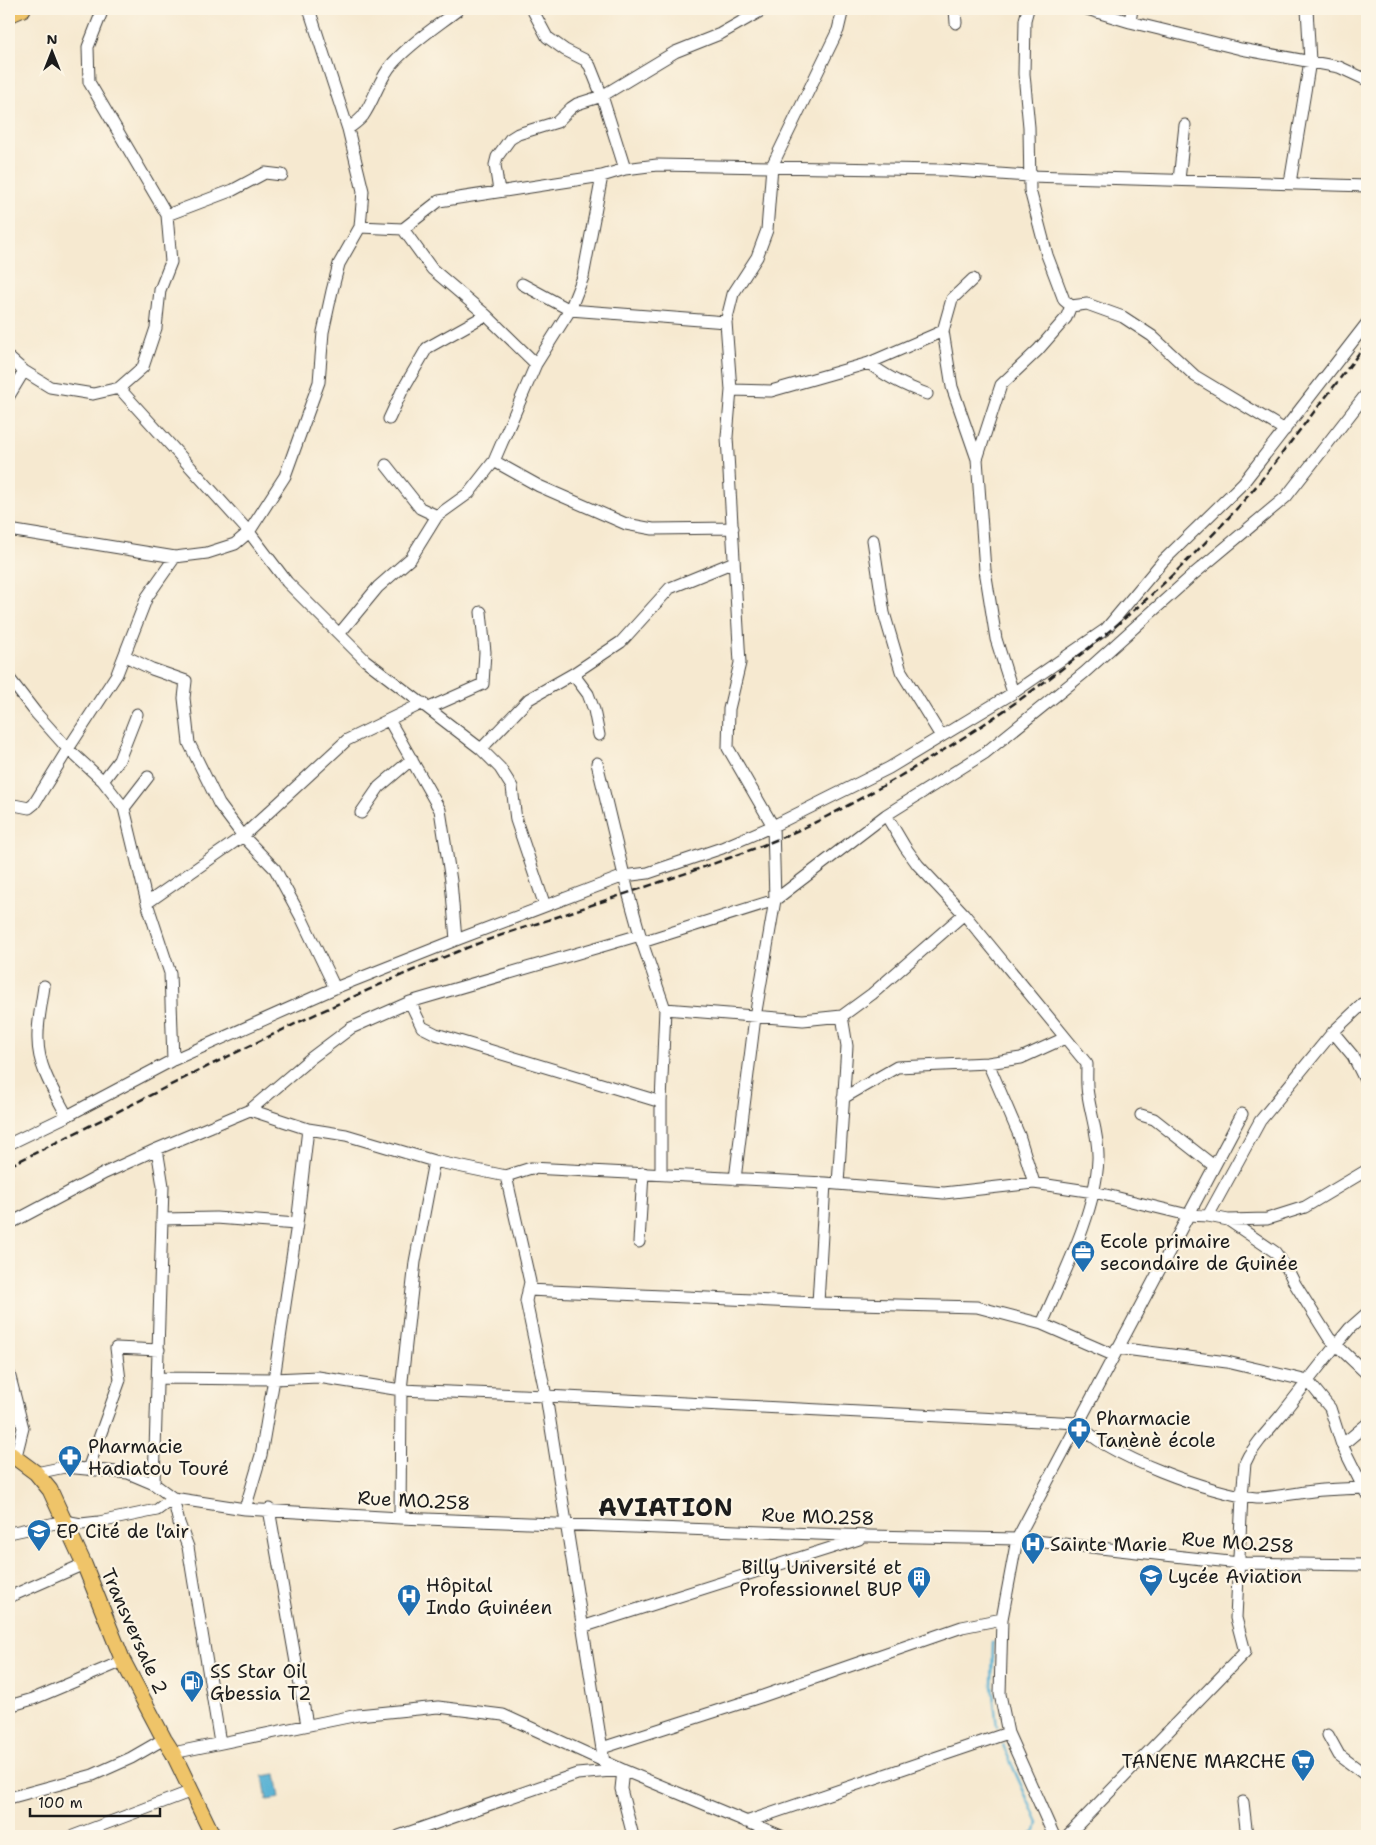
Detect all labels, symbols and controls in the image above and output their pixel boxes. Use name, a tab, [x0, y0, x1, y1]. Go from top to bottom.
north arrow	[28, 28, 78, 78]
text: N	[46, 30, 58, 48]
place label: Ecole primaire secondaire de Guinée	[1100, 1229, 1298, 1276]
office icon: Ecole primaire secondaire de Guinée	[1070, 1239, 1096, 1273]
place label: Pharmacie Tanènè école	[1096, 1406, 1216, 1453]
pharmacy icon: Pharmacie Tanènè école	[1066, 1416, 1092, 1450]
place label: Pharmacie Hadiatou Touré	[88, 1434, 229, 1481]
pharmacy icon: Pharmacie Hadiatou Touré	[57, 1444, 83, 1478]
street label: Rue MO.258	[357, 1485, 471, 1516]
district label: AVIATION	[598, 1492, 734, 1524]
street label: Rue MO.258	[761, 1502, 875, 1531]
school or university icon: EP Cité de l'air	[26, 1518, 52, 1552]
place label: EP Cité de l'air	[56, 1519, 189, 1544]
street label: Rue MO.258	[1181, 1526, 1295, 1559]
hospital icon: Sainte Marie	[1020, 1531, 1046, 1565]
place label: Sainte Marie	[1050, 1532, 1168, 1557]
place label: Billy Université et Professionnel BUP	[739, 1555, 902, 1602]
school or university icon: Lycée Aviation	[1138, 1563, 1164, 1597]
street label: Transversale 2	[96, 1564, 174, 1698]
place label: Lycée Aviation	[1168, 1564, 1302, 1589]
building icon: Billy Université et Professionnel BUP	[906, 1565, 932, 1599]
place label: Hôpital Indo Guinéen	[426, 1573, 552, 1620]
hospital icon: Hôpital Indo Guinéen	[396, 1583, 422, 1617]
place label: SS Star Oil Gbessia T2	[210, 1659, 311, 1706]
fuel station icon: SS Star Oil Gbessia T2	[179, 1669, 205, 1703]
supermarket icon: TANENE MARCHE	[1290, 1748, 1316, 1782]
place label: TANENE MARCHE	[1122, 1749, 1286, 1774]
scale bar	[30, 1785, 160, 1817]
text: 100 m	[38, 1793, 83, 1813]

